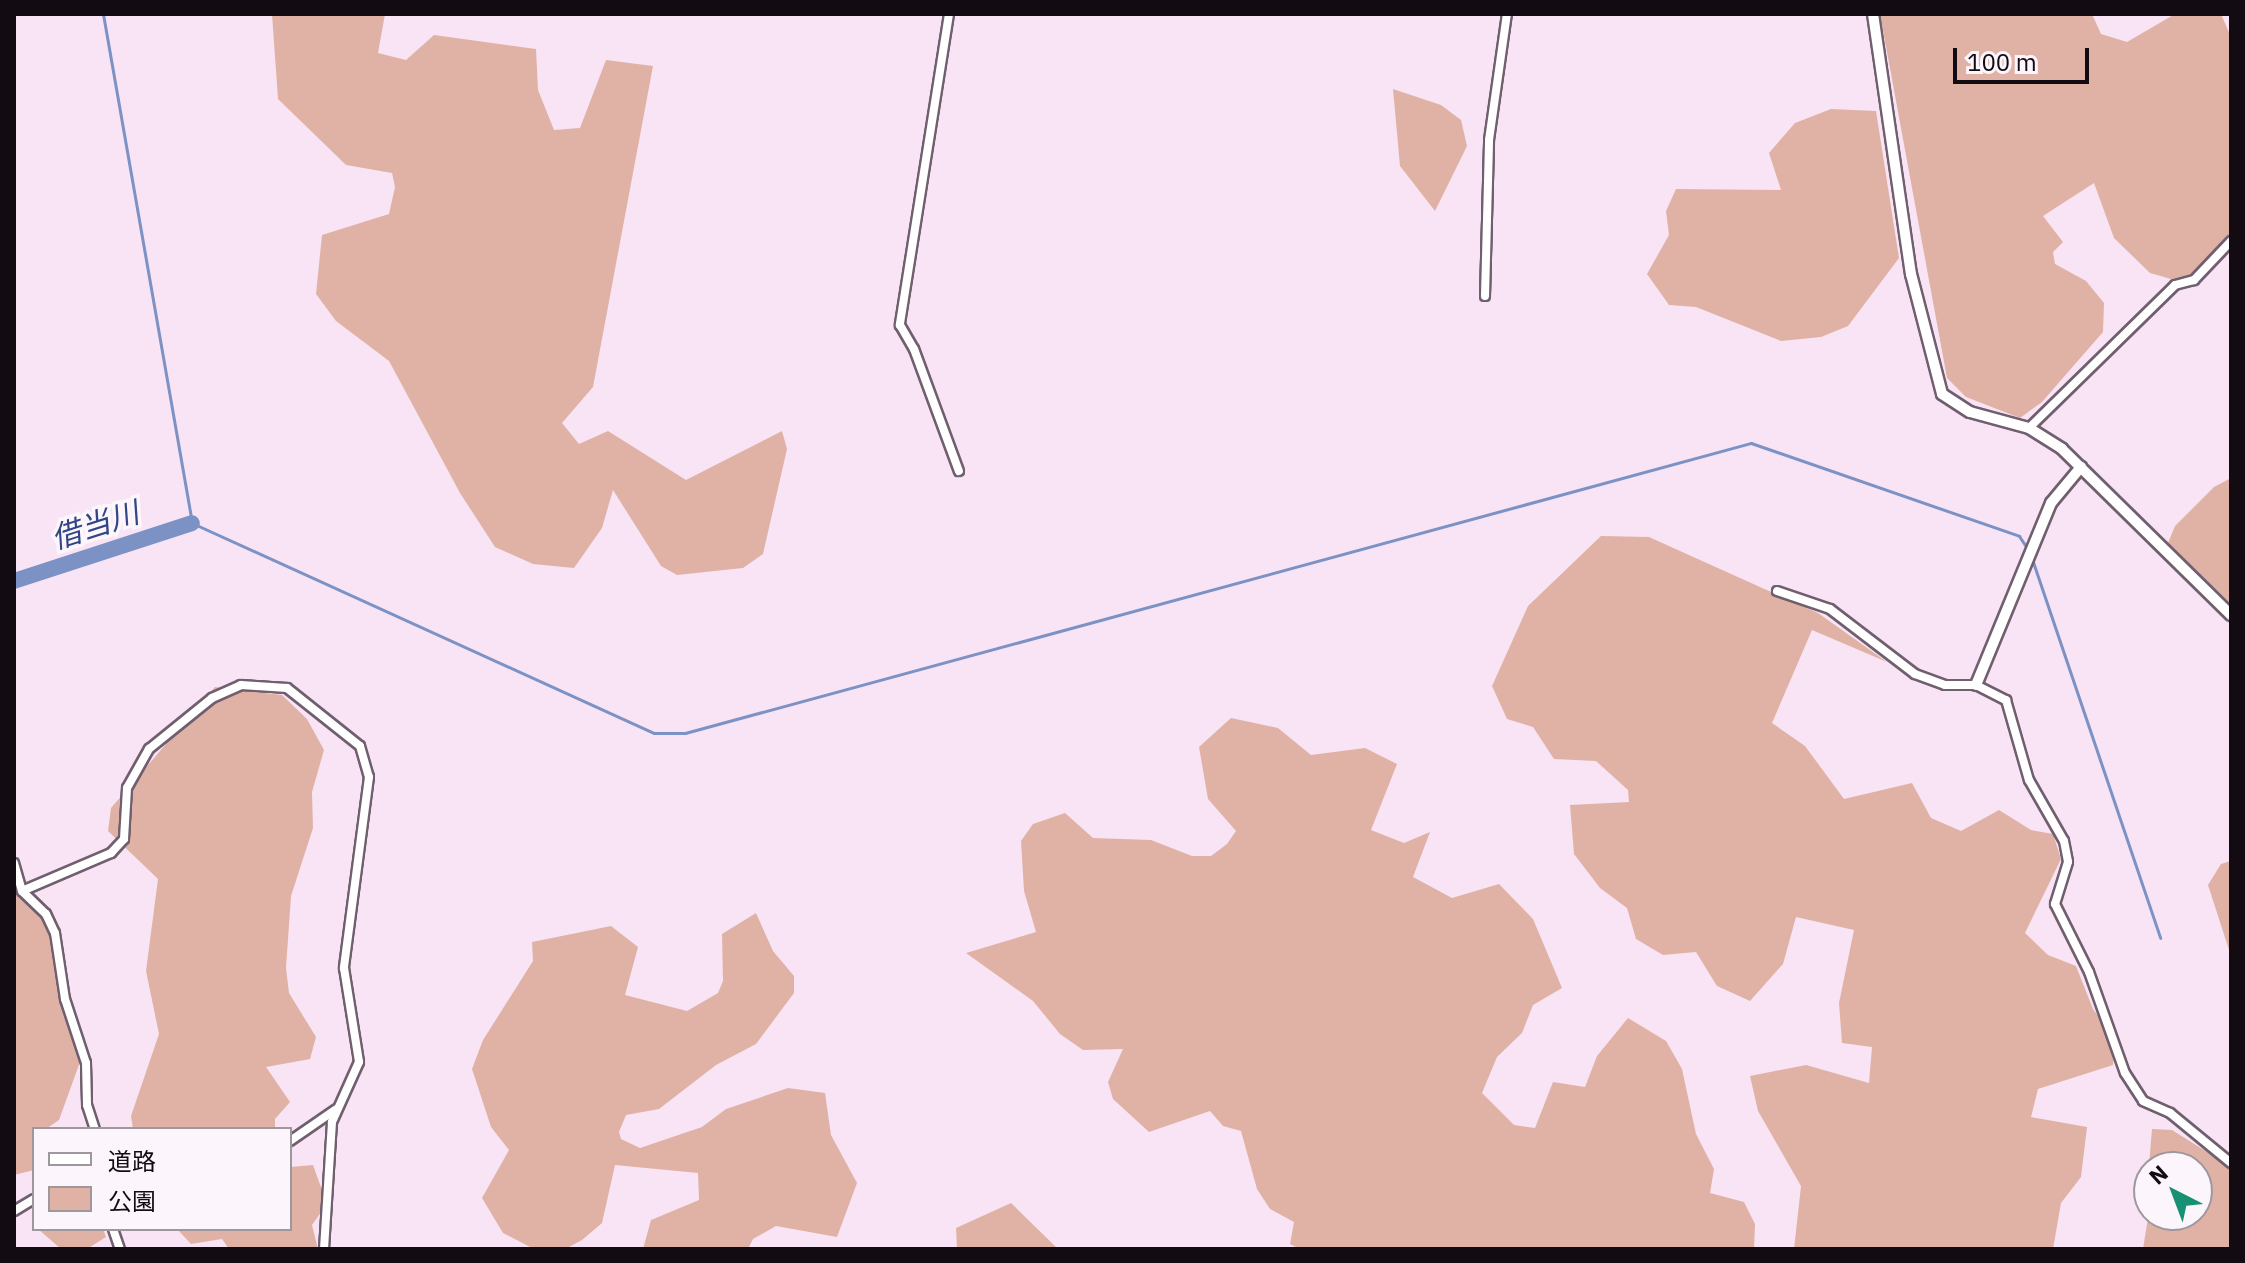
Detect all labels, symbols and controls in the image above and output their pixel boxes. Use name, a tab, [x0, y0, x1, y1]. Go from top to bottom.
scale bar	[1957, 32, 2093, 82]
text: 100 m	[1967, 46, 2037, 78]
water label: 借当川	[47, 494, 143, 556]
legend	[32, 1127, 292, 1231]
text: 道路	[108, 1145, 156, 1177]
north arrow	[2133, 1151, 2213, 1231]
text: N	[2142, 1158, 2174, 1190]
text: 公園	[108, 1185, 156, 1217]

